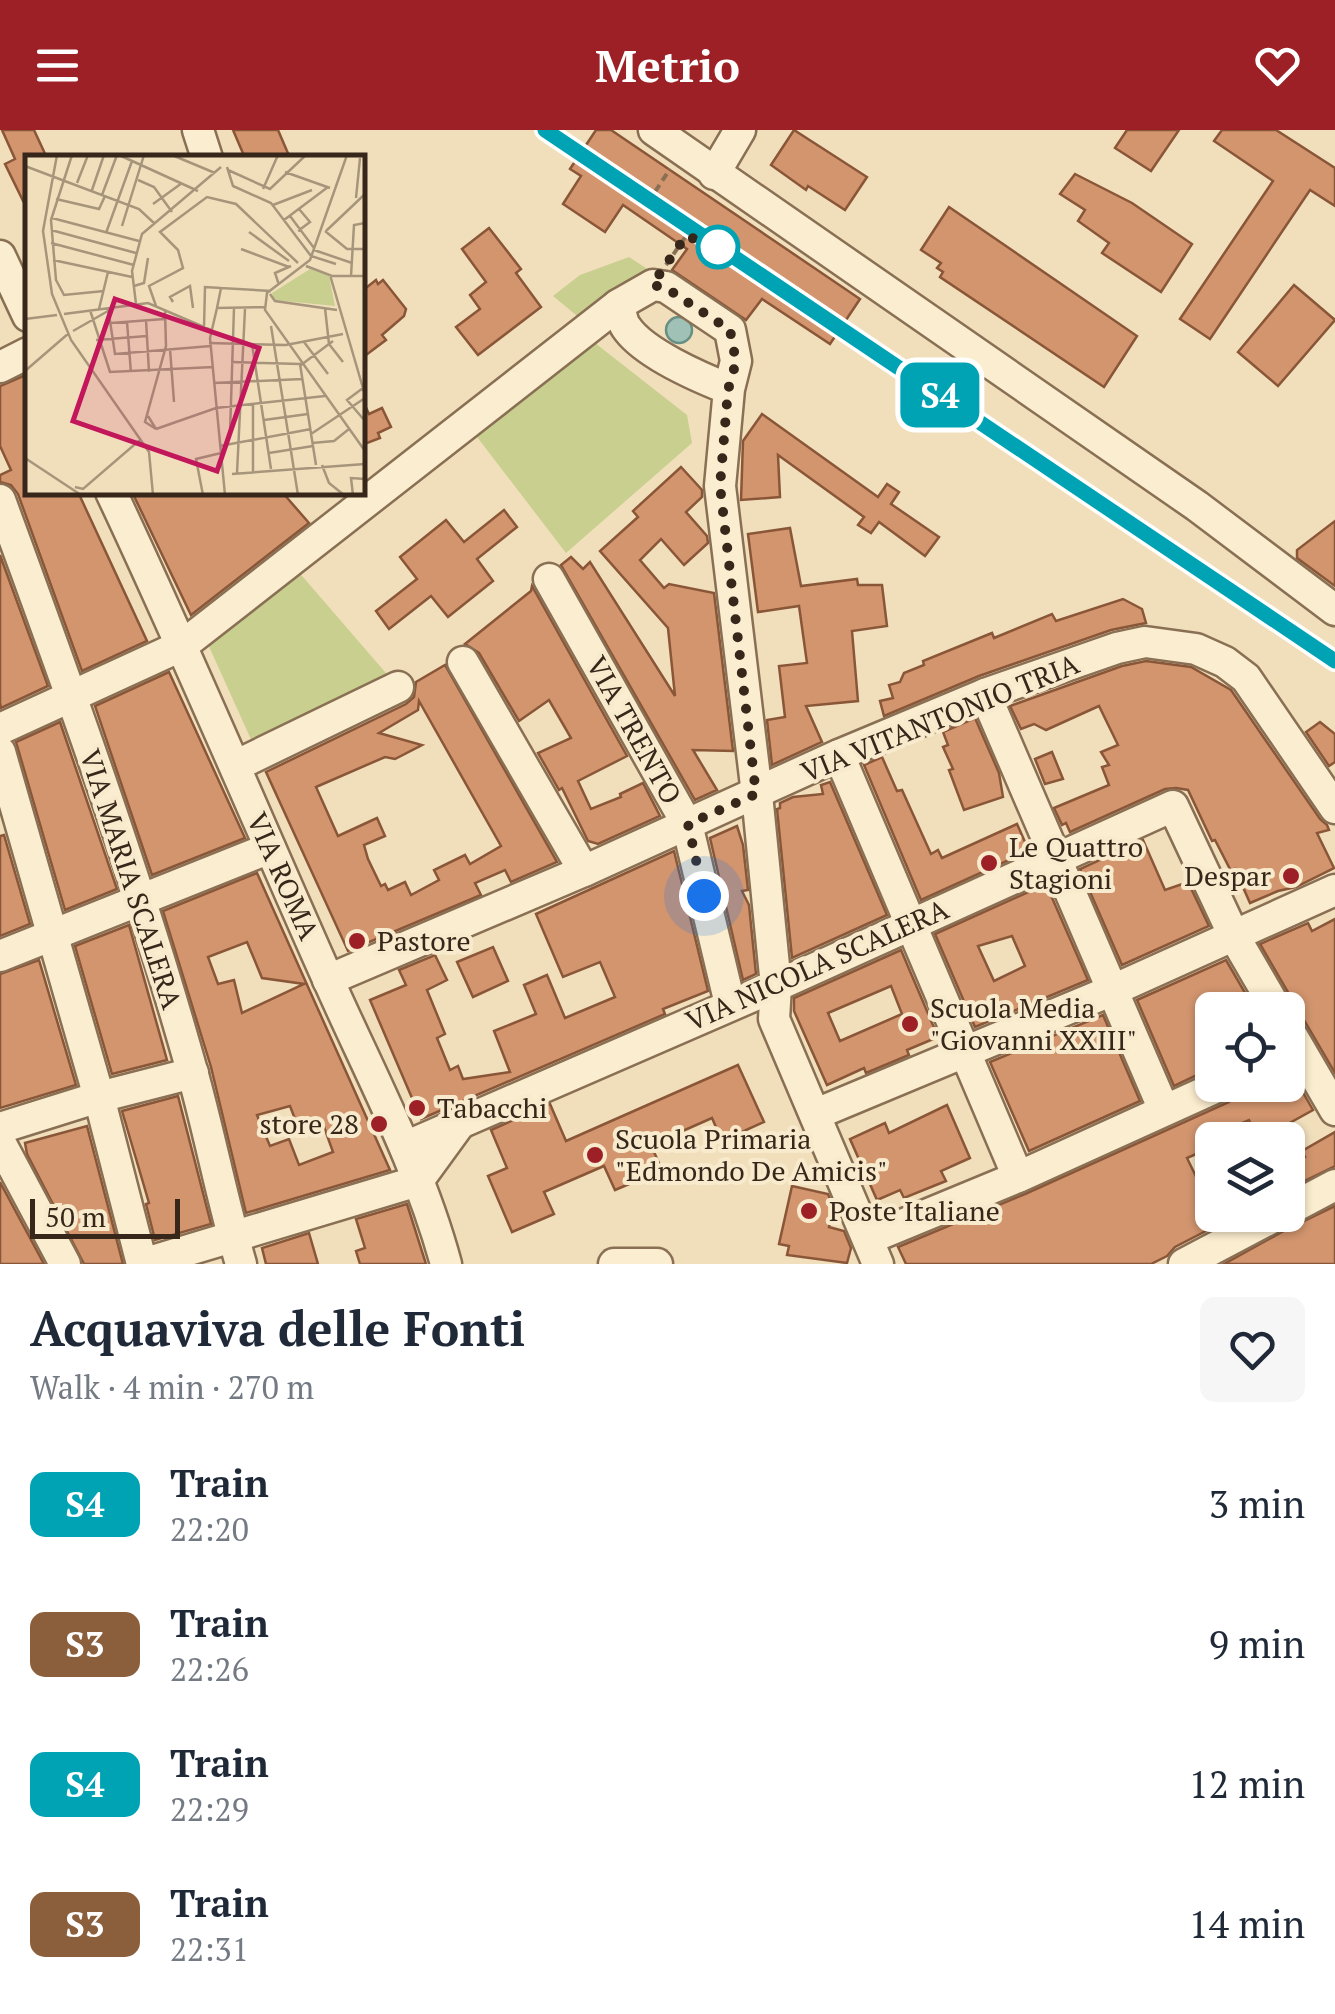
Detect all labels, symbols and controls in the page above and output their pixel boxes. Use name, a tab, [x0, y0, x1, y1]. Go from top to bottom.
text: Metrio	[595, 35, 740, 95]
icon: menu	[30, 38, 85, 93]
icon: heart	[1250, 38, 1305, 93]
inset map	[25, 155, 365, 495]
unlabelled marker	[697, 226, 739, 268]
line badge: S4	[895, 362, 985, 428]
text: S4	[920, 372, 960, 418]
street label: VIA VITANTONIO TRIA	[795, 644, 1085, 790]
street label: VIA TRENTO	[579, 649, 690, 810]
street label: VIA MARIA SCALERA	[72, 744, 191, 1014]
street label: VIA ROMA	[239, 806, 328, 946]
place label: Le Quattro Stagioni	[1009, 828, 1143, 897]
marker: Le Quattro Stagioni	[978, 852, 1000, 874]
place label: Despar	[1184, 857, 1271, 894]
marker: Despar	[1280, 865, 1302, 887]
your location	[679, 871, 729, 921]
street label: VIA NICOLA SCALERA	[680, 890, 955, 1039]
place label: Pastore	[377, 922, 471, 959]
marker: Pastore	[346, 930, 368, 952]
place label: Scuola Media "Giovanni XXIII"	[930, 989, 1137, 1058]
map controls	[1195, 992, 1305, 1232]
button: locate	[1195, 992, 1305, 1102]
marker: Scuola Media "Giovanni XXIII"	[899, 1013, 921, 1035]
place label: Tabacchi	[437, 1089, 548, 1126]
marker: Tabacchi	[406, 1097, 428, 1119]
place label: store 28	[260, 1105, 359, 1142]
marker: store 28	[368, 1113, 390, 1135]
place label: Scuola Primaria "Edmondo De Amicis"	[615, 1120, 888, 1189]
button: layers	[1195, 1122, 1305, 1232]
marker: Scuola Primaria "Edmondo De Amicis"	[584, 1144, 606, 1166]
place label: Poste Italiane	[829, 1192, 1000, 1229]
scale bar	[30, 1194, 180, 1238]
text: 50 m	[45, 1198, 106, 1235]
marker: Poste Italiane	[798, 1200, 820, 1222]
text: Acquaviva delle Fonti	[30, 1296, 525, 1360]
button: heart	[1200, 1297, 1305, 1402]
text: Walk · 4 min · 270 m	[30, 1366, 314, 1408]
text: Train	[170, 1458, 269, 1508]
text: 3 min	[1209, 1479, 1305, 1529]
text: S4	[65, 1481, 105, 1527]
text: 22:20	[170, 1508, 249, 1550]
text: Train	[170, 1598, 269, 1648]
text: 9 min	[1209, 1619, 1305, 1669]
text: S3	[65, 1621, 105, 1667]
text: 22:26	[170, 1648, 249, 1690]
text: Train	[170, 1738, 269, 1788]
text: 12 min	[1188, 1759, 1305, 1809]
text: S4	[65, 1761, 105, 1807]
text: 22:29	[170, 1788, 249, 1830]
text: Train	[170, 1878, 269, 1928]
text: 14 min	[1188, 1899, 1305, 1949]
text: S3	[65, 1901, 105, 1947]
text: 22:31	[170, 1928, 249, 1970]

